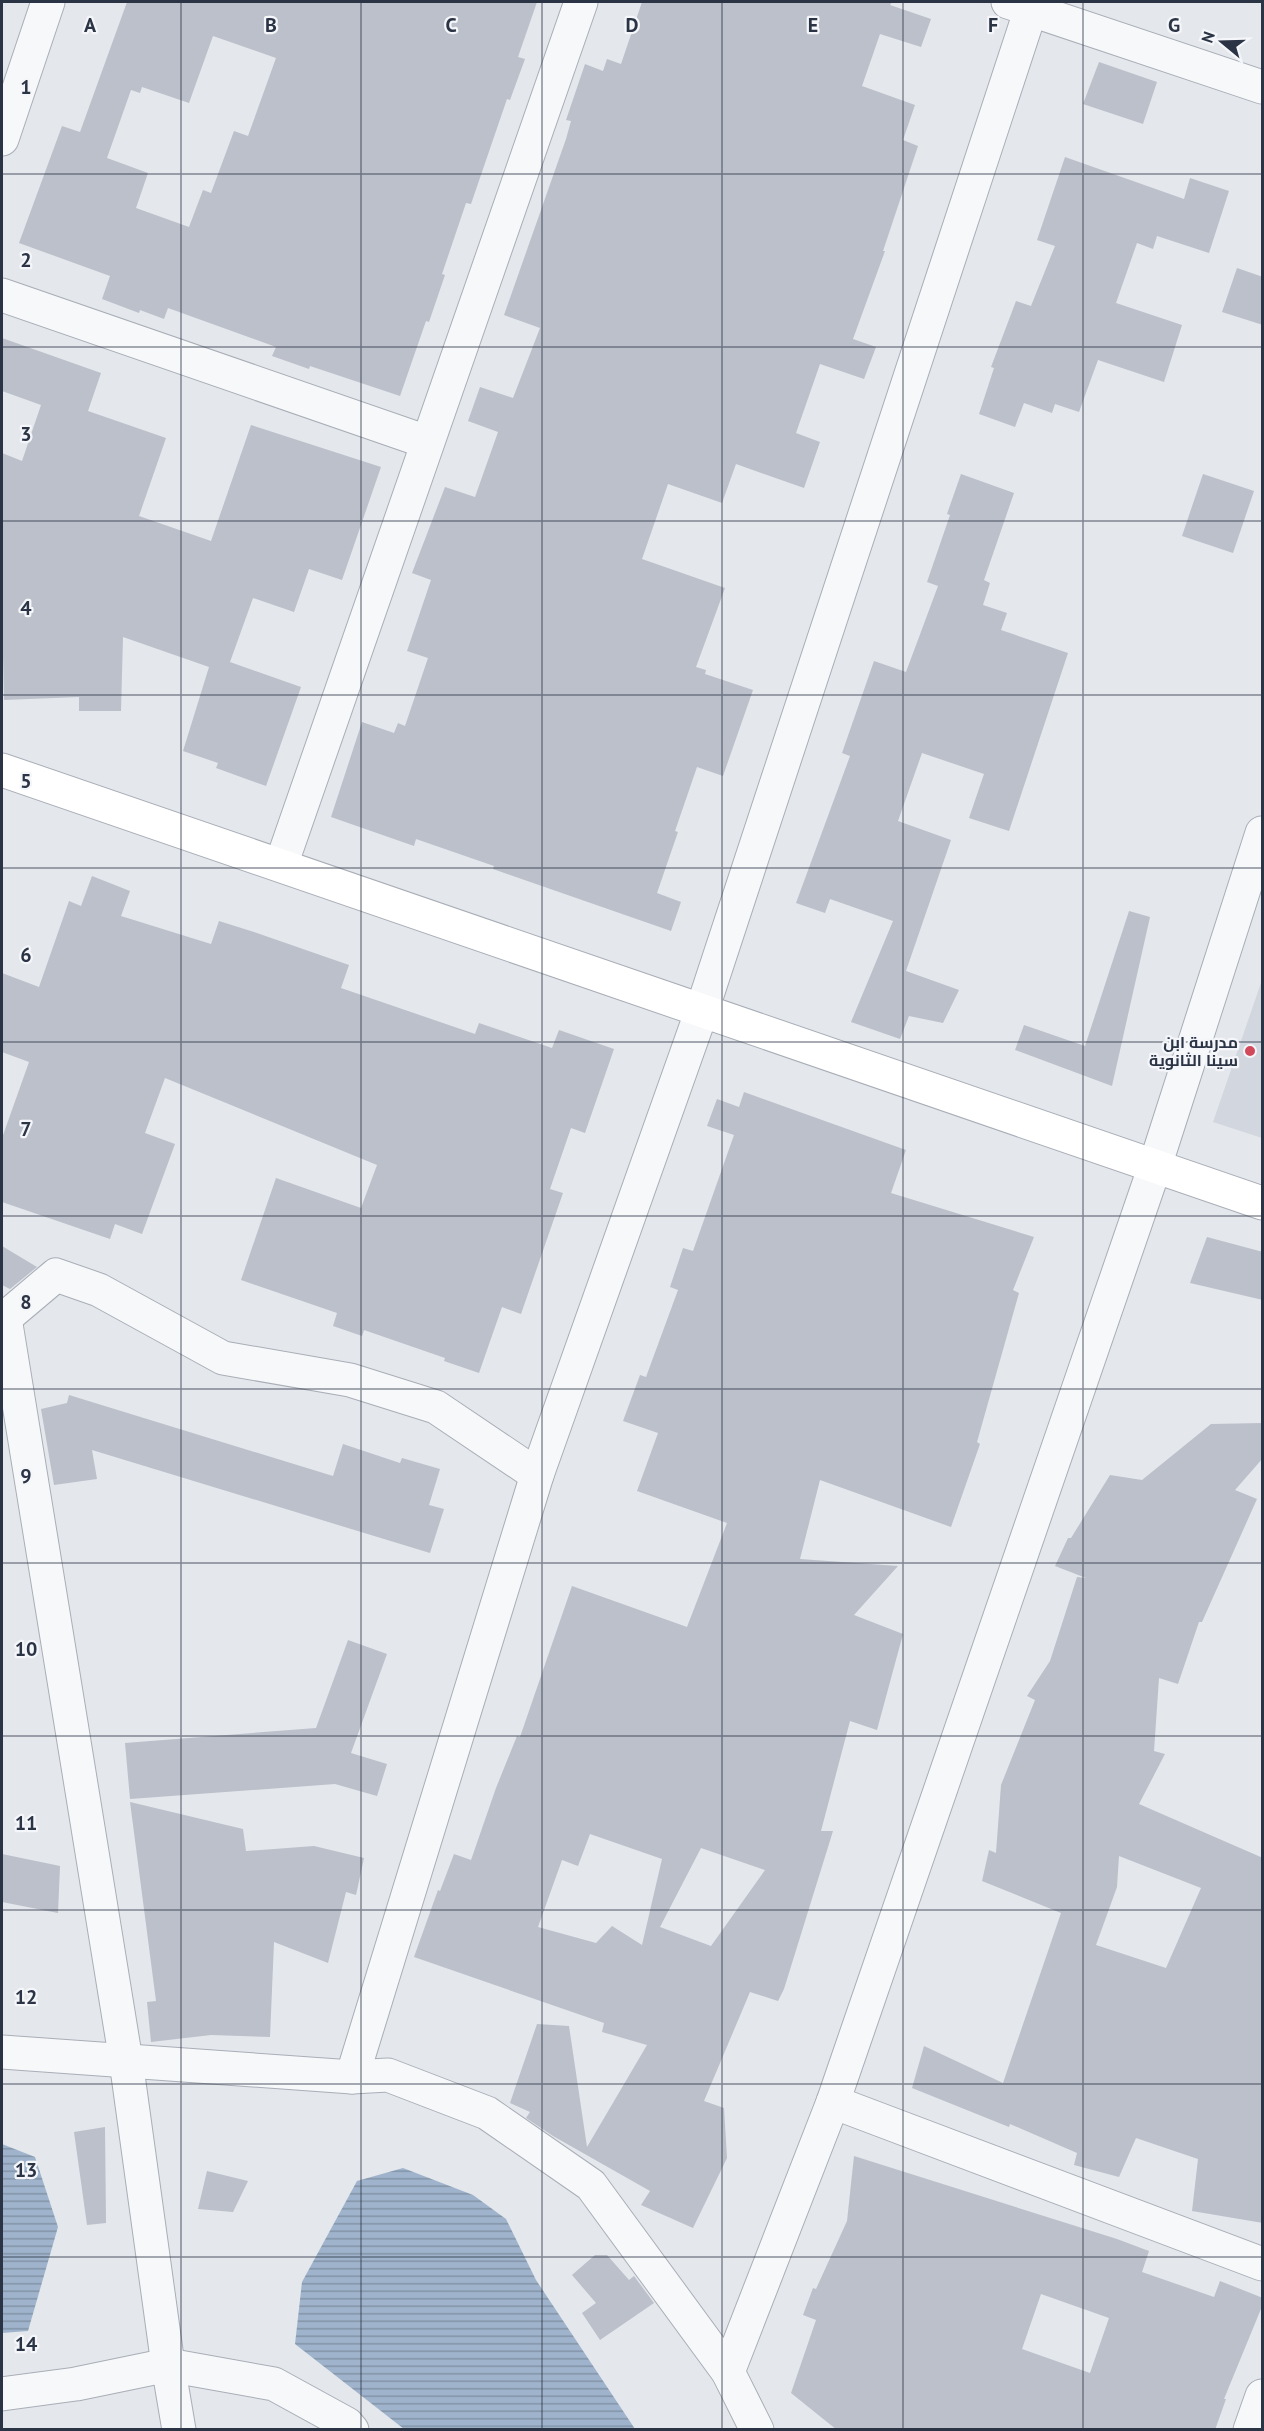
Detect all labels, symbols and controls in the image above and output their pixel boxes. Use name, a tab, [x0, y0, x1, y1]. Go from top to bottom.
text: A	[84, 12, 97, 38]
text: B	[265, 12, 277, 38]
text: C	[445, 12, 457, 38]
text: D	[626, 12, 639, 38]
text: E	[808, 12, 818, 38]
text: F	[988, 12, 998, 38]
text: G	[1168, 12, 1180, 38]
north arrow	[1192, 12, 1252, 72]
text: N	[1197, 29, 1219, 45]
text: 1	[20, 74, 32, 100]
text: 2	[20, 247, 32, 273]
text: 3	[20, 421, 32, 447]
text: 4	[20, 595, 32, 621]
text: 5	[20, 768, 32, 794]
text: 6	[20, 942, 32, 968]
place label: مدرسة ابن سينا الثانوية	[1149, 1032, 1238, 1070]
marker: مدرسة ابن سينا الثانوية	[1243, 1044, 1257, 1058]
text: 7	[20, 1116, 32, 1142]
text: 8	[20, 1289, 32, 1315]
text: 9	[20, 1463, 32, 1489]
text: 10	[15, 1636, 37, 1662]
text: 11	[15, 1810, 37, 1836]
text: 12	[15, 1984, 37, 2010]
text: 13	[15, 2157, 37, 2183]
text: 14	[15, 2331, 38, 2357]

